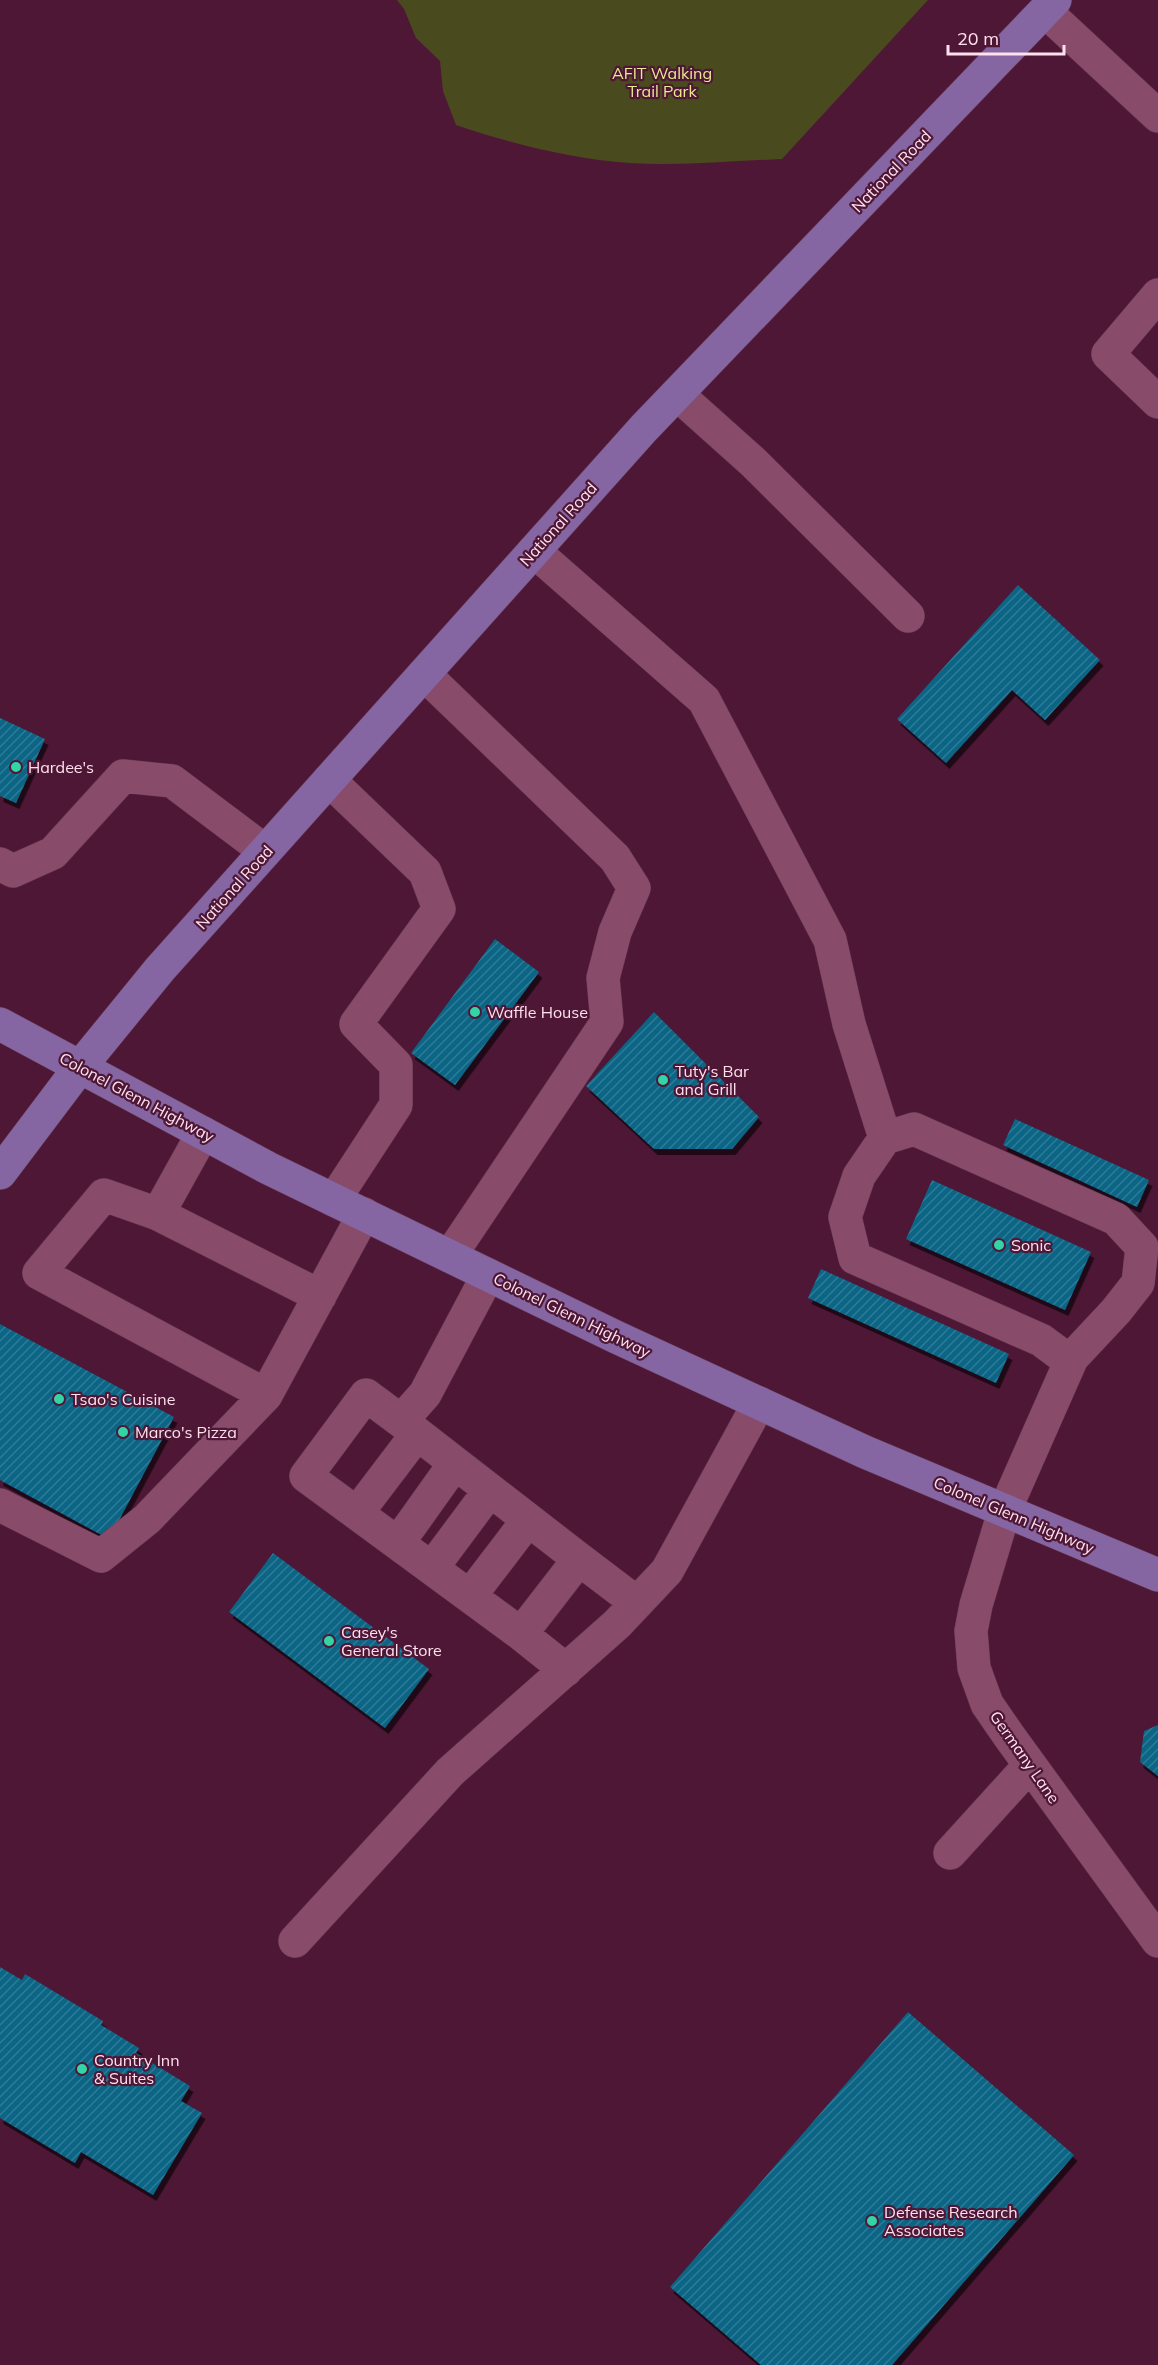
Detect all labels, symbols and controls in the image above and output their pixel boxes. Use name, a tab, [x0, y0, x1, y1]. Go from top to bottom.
scale bar	[948, 18, 1064, 56]
text: 20 m	[957, 27, 999, 50]
park label: AFIT Walking Trail Park	[612, 63, 712, 101]
street label: National Road	[847, 126, 935, 216]
street label: National Road	[515, 478, 601, 570]
place label: Hardee's	[28, 757, 94, 777]
marker: Hardee's	[9, 760, 23, 774]
street label: National Road	[191, 841, 277, 933]
place label: Waffle House	[487, 1002, 588, 1022]
marker: Waffle House	[468, 1005, 482, 1019]
street label: Colonel Glenn Highway	[56, 1048, 218, 1147]
place label: Tuty's Bar and Grill	[675, 1061, 749, 1099]
marker: Tuty's Bar and Grill	[656, 1073, 670, 1087]
place label: Sonic	[1011, 1235, 1051, 1255]
marker: Sonic	[992, 1238, 1006, 1252]
street label: Colonel Glenn Highway	[490, 1268, 654, 1362]
place label: Tsao's Cuisine	[71, 1389, 175, 1409]
marker: Tsao's Cuisine	[52, 1392, 66, 1406]
place label: Marco's Pizza	[135, 1422, 237, 1442]
marker: Marco's Pizza	[116, 1425, 130, 1439]
street label: Colonel Glenn Highway	[931, 1472, 1098, 1558]
place label: Casey's General Store	[341, 1622, 442, 1660]
marker: Casey's General Store	[322, 1634, 336, 1648]
street label: Germany Lane	[986, 1707, 1064, 1807]
place label: Country Inn & Suites	[94, 2050, 180, 2088]
marker: Country Inn & Suites	[75, 2062, 89, 2076]
place label: Defense Research Associates	[884, 2202, 1018, 2240]
marker: Defense Research Associates	[865, 2214, 879, 2228]

